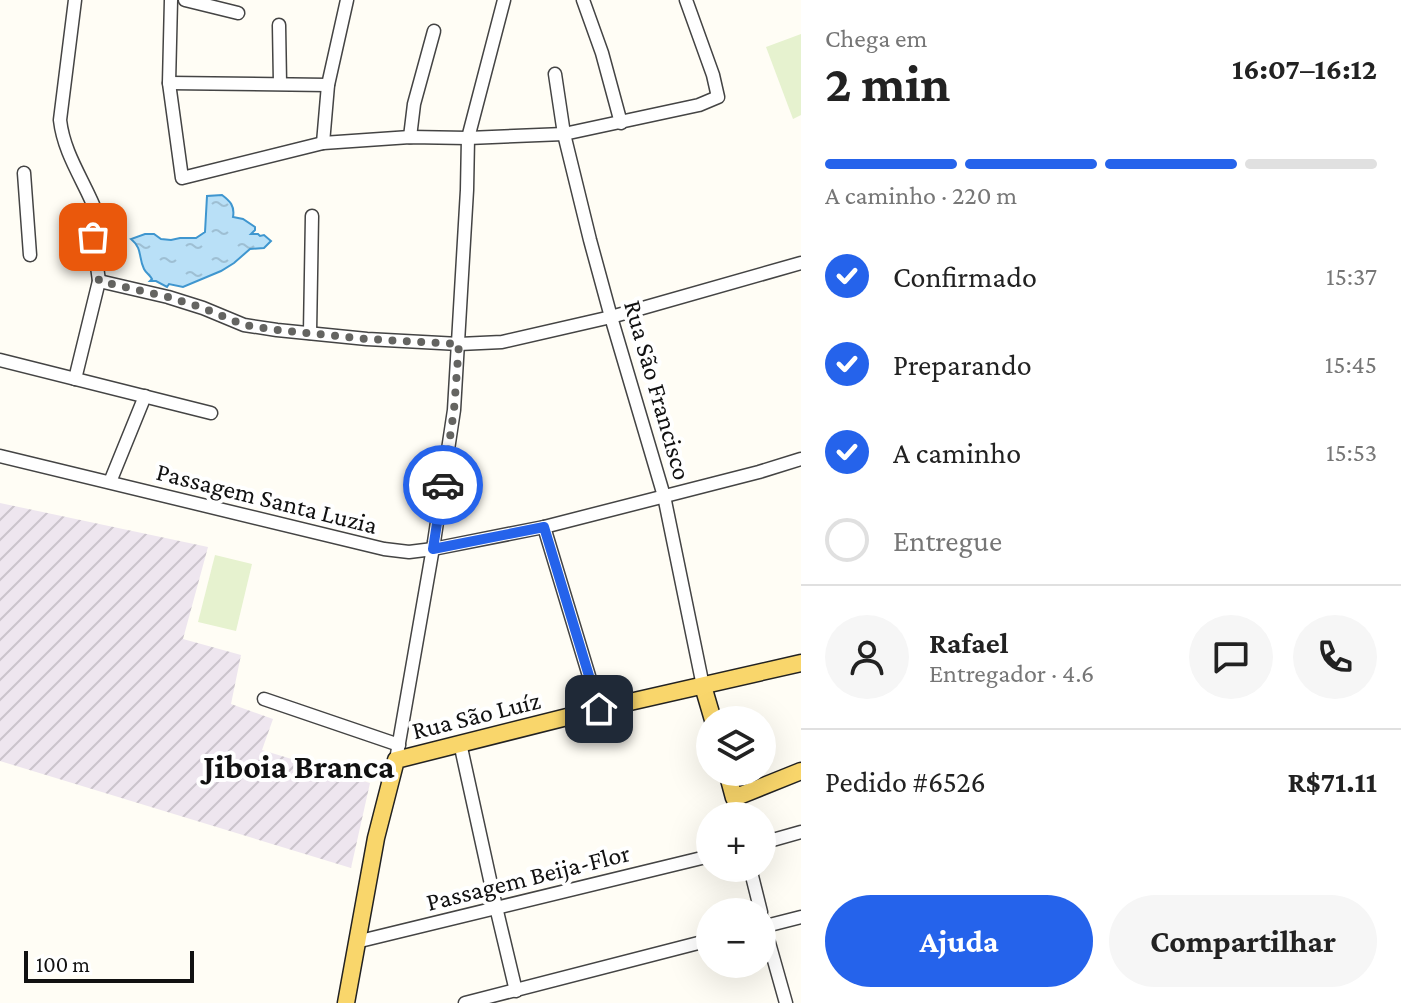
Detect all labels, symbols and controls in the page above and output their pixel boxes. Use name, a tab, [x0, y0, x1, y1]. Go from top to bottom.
text: Chega em	[825, 24, 927, 53]
text: 16:07–16:12	[1232, 52, 1377, 85]
text: 2 min	[825, 54, 950, 112]
text: A caminho · 220 m	[825, 181, 1017, 210]
pin	[59, 203, 127, 271]
icon: bag	[71, 215, 115, 259]
icon: check	[825, 254, 869, 298]
text: Confirmado	[893, 260, 1037, 293]
text: 15:37	[1326, 262, 1377, 291]
street label: Rua São Francisco	[618, 297, 697, 483]
icon: check	[825, 342, 869, 386]
text: Preparando	[893, 348, 1032, 381]
text: 15:45	[1325, 350, 1377, 379]
icon: check	[825, 430, 869, 474]
text: A caminho	[893, 436, 1021, 469]
text: 15:53	[1326, 438, 1377, 467]
courier	[403, 445, 483, 525]
street label: Passagem Santa Luzia	[153, 457, 380, 540]
icon: car	[421, 463, 465, 507]
text: Entregue	[893, 524, 1002, 557]
button: person	[825, 615, 909, 699]
button: chat	[1189, 615, 1273, 699]
button: phone	[1293, 615, 1377, 699]
text: Rafael	[929, 626, 1009, 659]
text: Entregador · 4.6	[929, 659, 1094, 688]
pin	[565, 675, 633, 743]
street label: Rua São Luíz	[409, 686, 543, 745]
icon: home	[577, 687, 621, 731]
map controls	[696, 706, 776, 978]
button: layers	[696, 706, 776, 786]
district label: Jiboia Branca	[200, 748, 395, 785]
text: Pedido #6526	[825, 765, 986, 798]
text: R$71.11	[1287, 765, 1377, 798]
button: +	[696, 802, 776, 882]
street label: Passagem Beija-Flor	[423, 838, 633, 917]
button: Ajuda	[825, 895, 1093, 987]
button: Compartilhar	[1109, 895, 1377, 987]
button: −	[696, 898, 776, 978]
scale bar	[24, 947, 194, 983]
text: 100 m	[36, 952, 90, 977]

